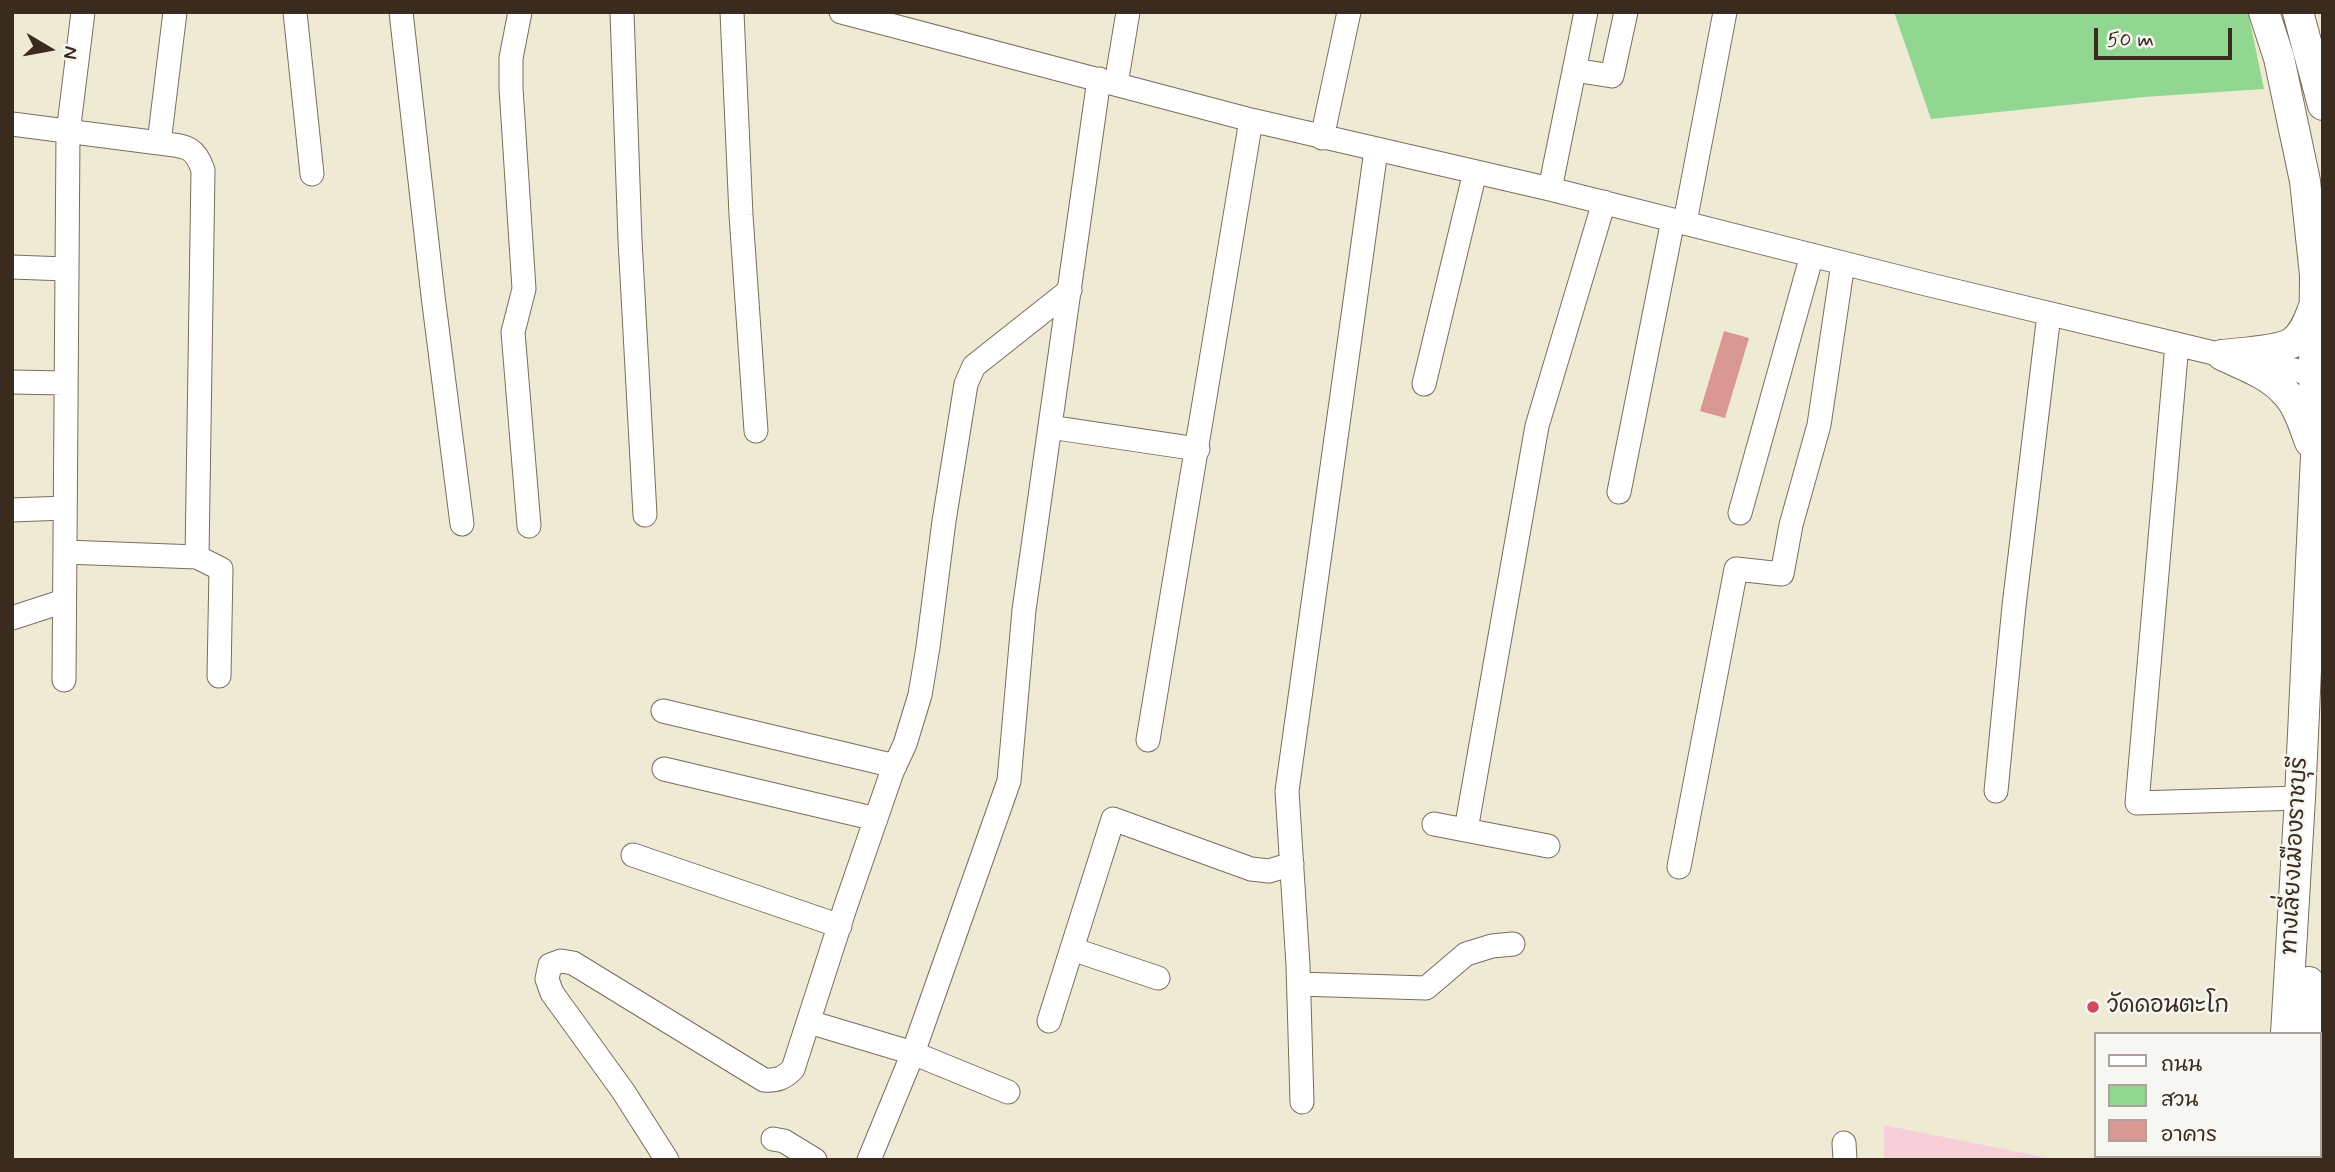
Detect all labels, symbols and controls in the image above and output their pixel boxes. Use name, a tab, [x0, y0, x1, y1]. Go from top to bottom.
north arrow	[14, 14, 84, 84]
scale bar	[2097, 14, 2235, 58]
text: 50 m	[2107, 26, 2154, 54]
text: N	[57, 44, 84, 61]
street label: ทางเลี่ยงเมืองราชบุรี	[2277, 756, 2315, 956]
place label: วัดดอนตะโก	[2107, 993, 2229, 1021]
marker: วัดดอนตะโก	[2085, 999, 2101, 1015]
legend	[2094, 1032, 2321, 1158]
text: ถนน	[2161, 1051, 2202, 1079]
text: สวน	[2161, 1086, 2198, 1114]
text: อาคาร	[2161, 1121, 2217, 1149]

